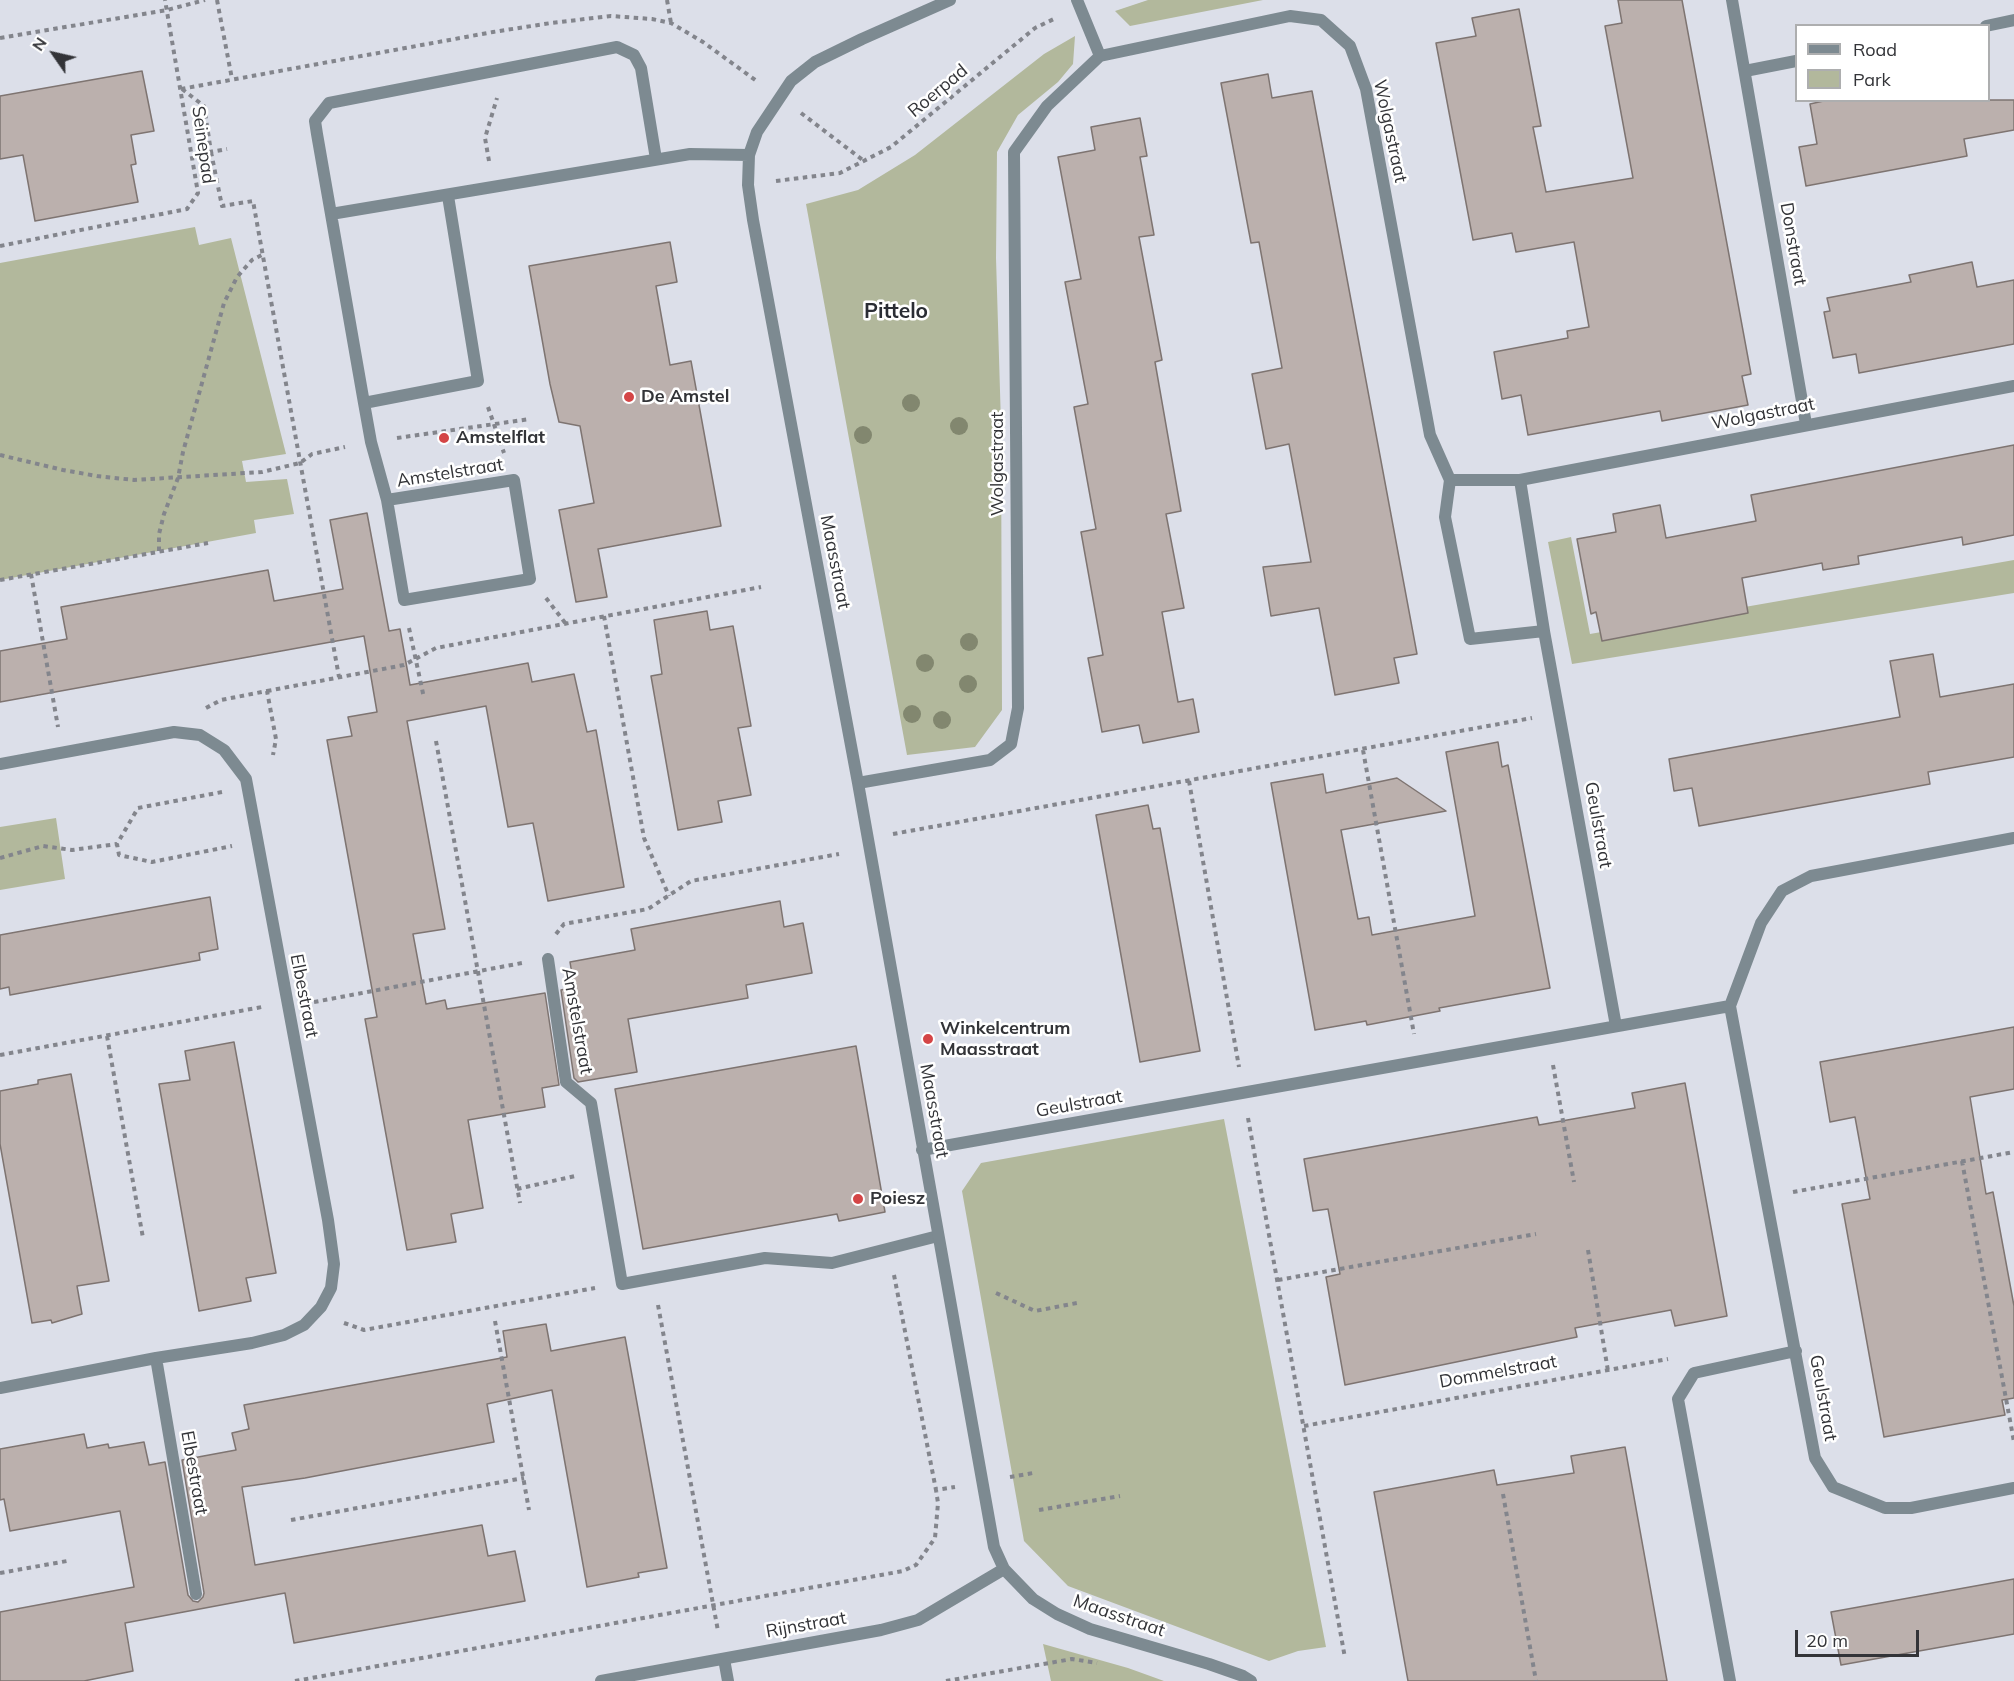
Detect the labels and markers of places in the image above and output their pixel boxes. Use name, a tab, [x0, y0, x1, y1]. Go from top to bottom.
place label: De Amstel	[641, 386, 729, 408]
marker: De Amstel	[622, 390, 636, 404]
place label: Amstelflat	[456, 427, 545, 449]
marker: Amstelflat	[437, 431, 451, 445]
place label: Winkelcentrum Maasstraat	[940, 1018, 1070, 1060]
marker: Winkelcentrum Maasstraat	[921, 1032, 935, 1046]
place label: Poiesz	[870, 1188, 925, 1210]
marker: Poiesz	[851, 1192, 865, 1206]

